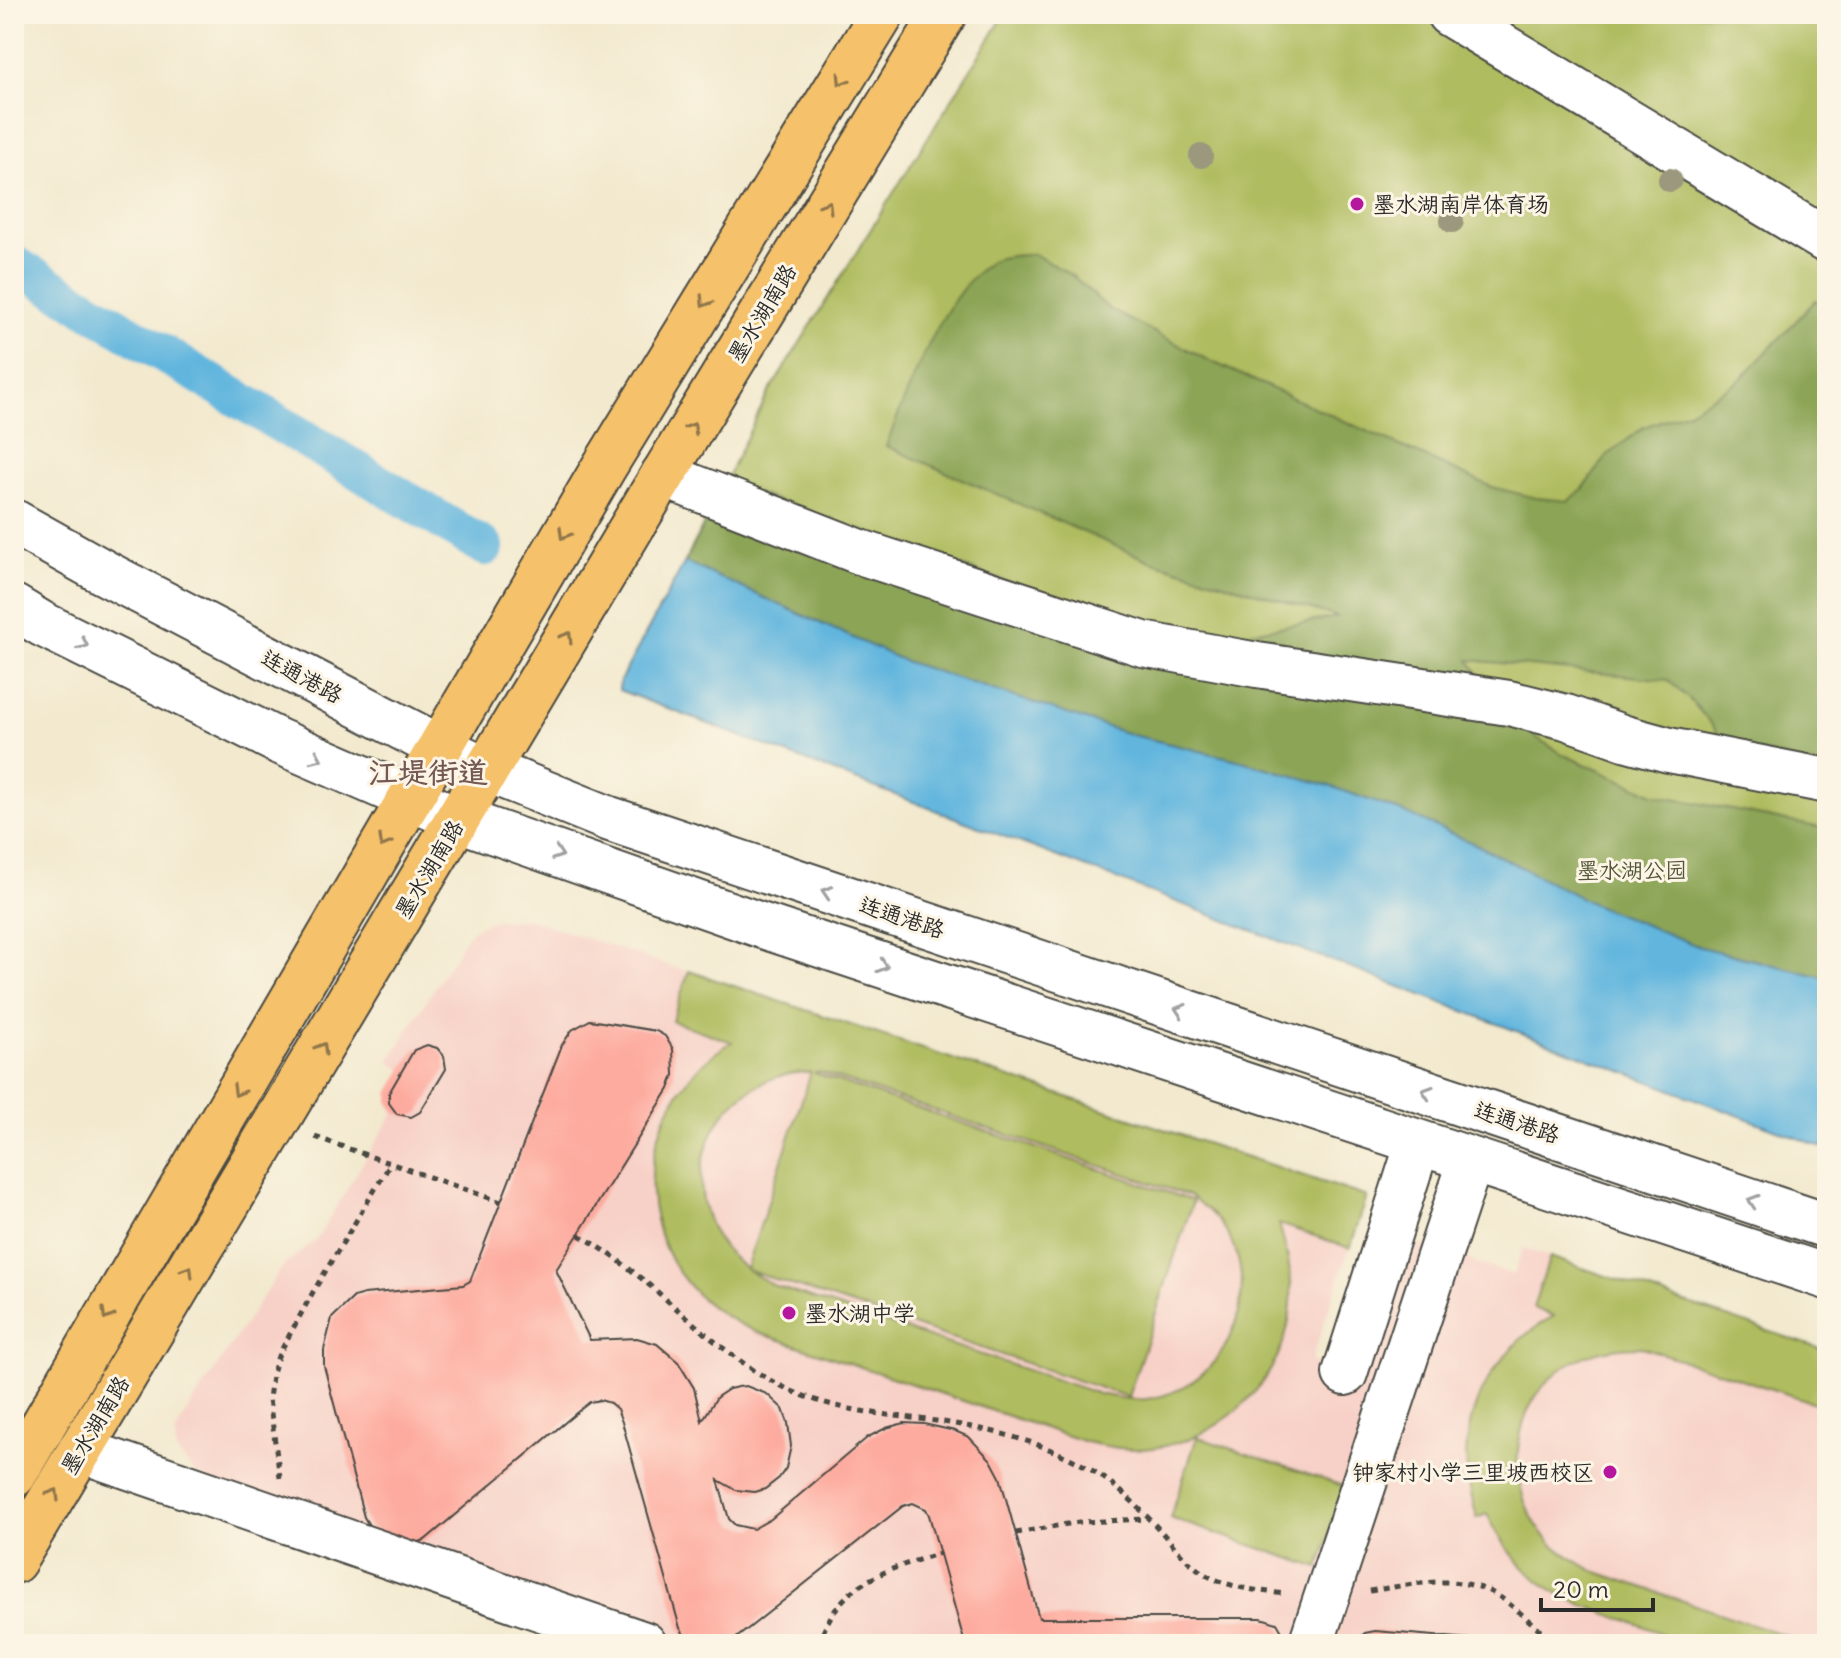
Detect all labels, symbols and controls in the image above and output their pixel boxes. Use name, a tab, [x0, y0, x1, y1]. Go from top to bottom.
one-way arrow	[836, 71, 851, 86]
place label: 墨水湖南岸体育场	[1373, 190, 1549, 218]
marker: 墨水湖南岸体育场	[1348, 195, 1366, 213]
one-way arrow	[817, 200, 832, 215]
street label: 墨水湖南路	[722, 259, 802, 367]
one-way arrow	[700, 293, 715, 308]
one-way arrow	[682, 423, 697, 437]
one-way arrow	[558, 525, 574, 540]
one-way arrow	[557, 631, 573, 646]
one-way arrow	[74, 635, 89, 650]
street label: 连通港路	[257, 643, 347, 709]
one-way arrow	[308, 748, 323, 764]
district label: 江堤街道	[368, 753, 488, 791]
street label: 墨水湖南路	[389, 815, 469, 923]
one-way arrow	[378, 833, 394, 848]
one-way arrow	[550, 845, 564, 861]
park label: 墨水湖公园	[1577, 856, 1687, 884]
one-way arrow	[821, 885, 835, 901]
street label: 连通港路	[856, 890, 948, 944]
one-way arrow	[875, 957, 889, 973]
one-way arrow	[1174, 1003, 1188, 1019]
one-way arrow	[312, 1042, 328, 1057]
one-way arrow	[232, 1082, 248, 1097]
one-way arrow	[1421, 1086, 1435, 1102]
street label: 连通港路	[1471, 1095, 1563, 1149]
one-way arrow	[1747, 1195, 1761, 1211]
one-way arrow	[178, 1265, 194, 1280]
place label: 墨水湖中学	[805, 1299, 915, 1327]
marker: 墨水湖中学	[780, 1304, 798, 1322]
one-way arrow	[101, 1306, 117, 1321]
street label: 墨水湖南路	[55, 1371, 135, 1479]
place label: 钟家村小学三里坡西校区	[1352, 1458, 1594, 1486]
marker: 钟家村小学三里坡西校区	[1601, 1463, 1619, 1481]
one-way arrow	[44, 1488, 60, 1503]
scale bar	[1541, 1562, 1653, 1612]
text: 20 m	[1553, 1574, 1609, 1604]

